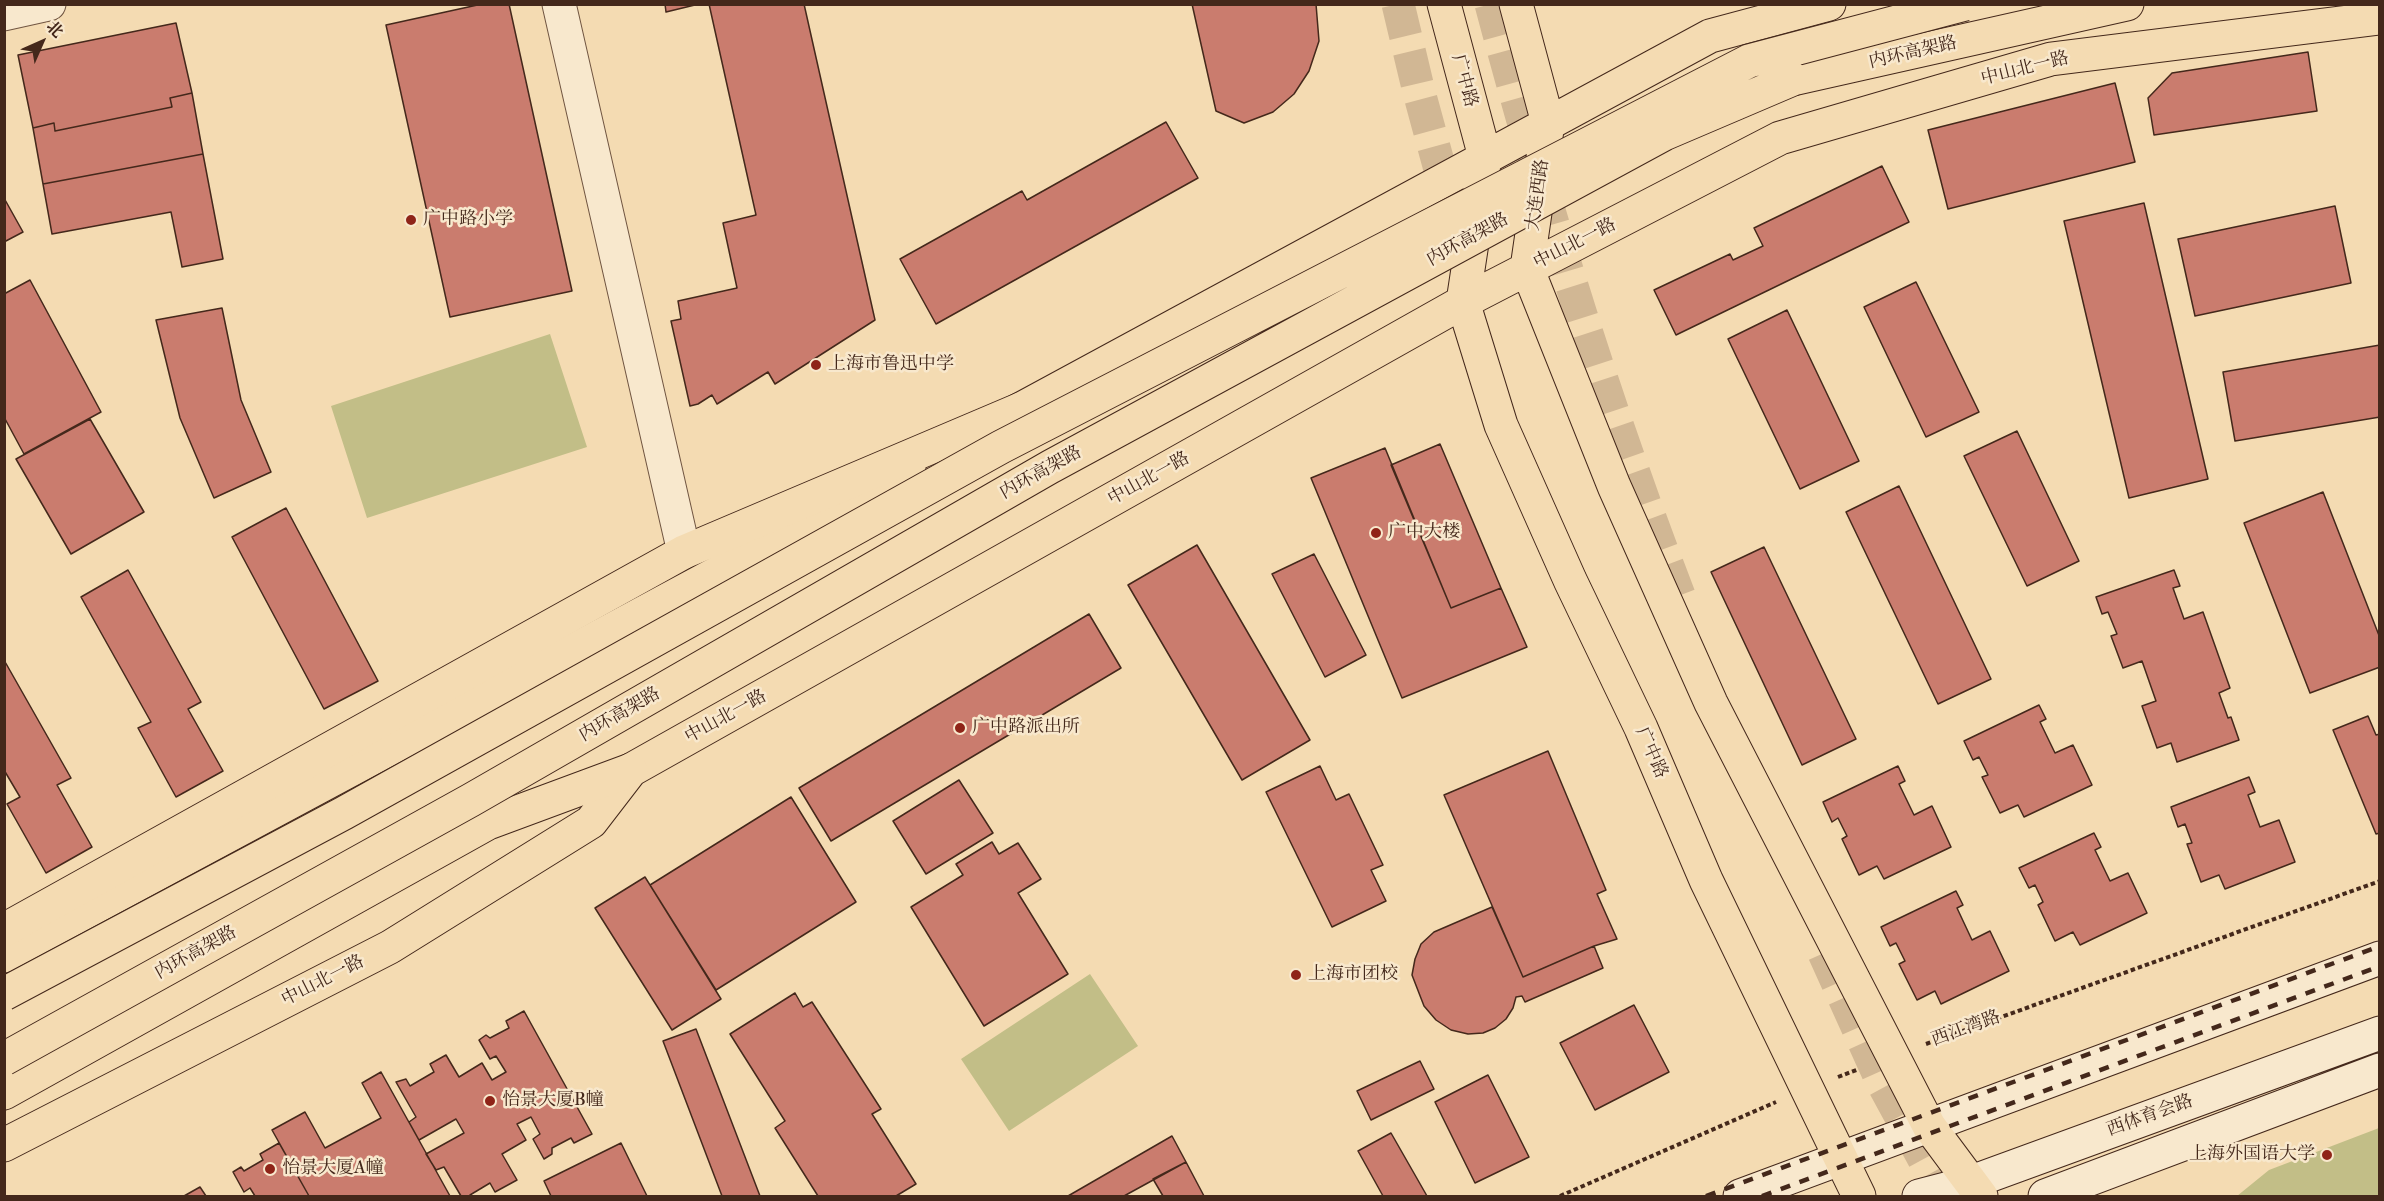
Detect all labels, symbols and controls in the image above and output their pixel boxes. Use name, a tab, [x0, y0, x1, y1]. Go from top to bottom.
north arrow	[12, 12, 72, 72]
text: 北	[43, 17, 67, 41]
street label: 内环高架路	[1867, 32, 1959, 74]
street label: 中山北一路	[1979, 48, 2071, 90]
street label: 广中路	[1447, 52, 1481, 110]
street label: 大连西路	[1522, 158, 1554, 232]
place label: 广中路小学	[423, 209, 513, 231]
street label: 内环高架路	[1423, 209, 1513, 271]
marker: 广中路小学	[404, 213, 418, 227]
street label: 中山北一路	[1530, 214, 1620, 274]
place label: 上海市鲁迅中学	[828, 354, 954, 376]
marker: 上海市鲁迅中学	[809, 358, 823, 372]
street label: 内环高架路	[996, 442, 1086, 504]
street label: 中山北一路	[1104, 448, 1194, 510]
place label: 广中大楼	[1388, 522, 1460, 544]
marker: 广中大楼	[1369, 526, 1383, 540]
street label: 内环高架路	[576, 683, 664, 747]
street label: 中山北一路	[681, 686, 771, 748]
place label: 广中路派出所	[972, 717, 1080, 739]
marker: 广中路派出所	[953, 721, 967, 735]
street label: 广中路	[1630, 724, 1672, 782]
street label: 内环高架路	[151, 922, 241, 984]
street label: 中山北一路	[278, 951, 368, 1011]
place label: 上海市团校	[1308, 964, 1398, 986]
marker: 上海市团校	[1289, 968, 1303, 982]
street label: 西江湾路	[1928, 1007, 2004, 1051]
place label: 怡景大厦B幢	[502, 1090, 604, 1112]
street label: 西体育会路	[2104, 1090, 2196, 1142]
marker: 怡景大厦B幢	[483, 1094, 497, 1108]
place label: 上海外国语大学	[2189, 1144, 2315, 1166]
marker: 上海外国语大学	[2320, 1148, 2334, 1162]
place label: 怡景大厦A幢	[282, 1158, 384, 1180]
marker: 怡景大厦A幢	[263, 1162, 277, 1176]

